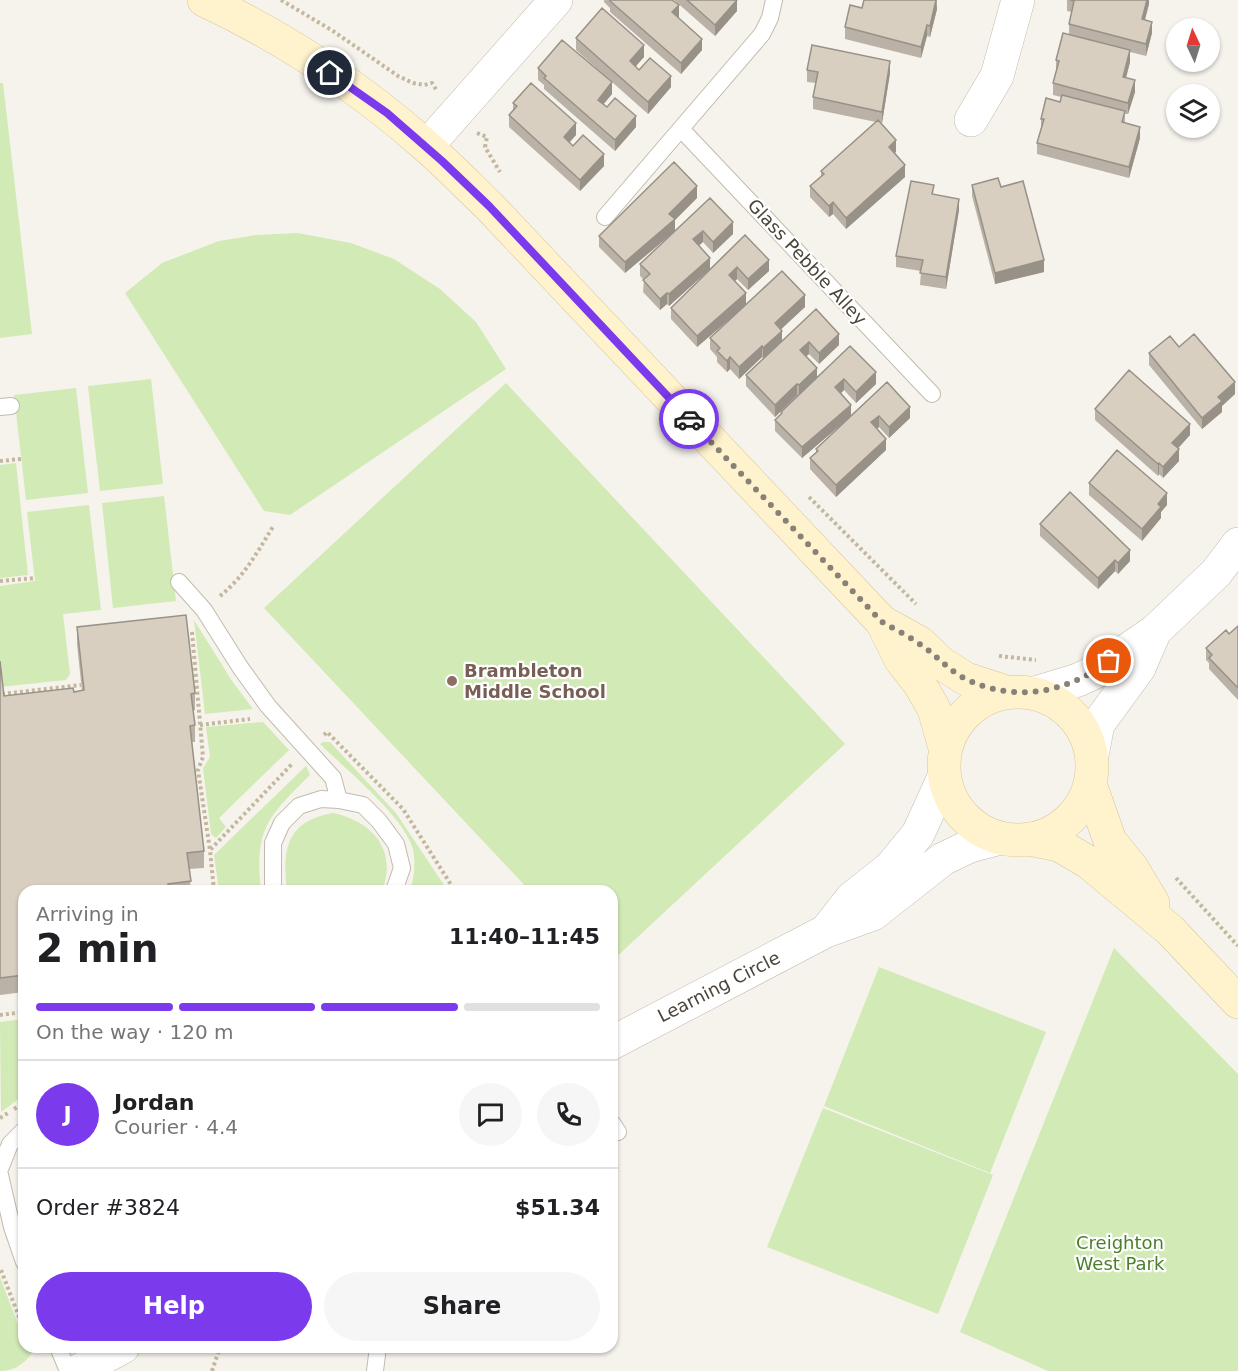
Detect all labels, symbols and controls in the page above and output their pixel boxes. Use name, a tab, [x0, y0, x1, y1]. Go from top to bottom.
north arrow	[1166, 18, 1220, 72]
map controls	[1166, 18, 1220, 138]
pin	[304, 47, 355, 98]
icon: home	[313, 56, 346, 89]
button: layers	[1166, 84, 1220, 138]
street label: Glass Pebble Alley	[744, 194, 871, 329]
courier	[659, 389, 719, 449]
icon: car	[673, 403, 706, 436]
pin	[1083, 635, 1134, 686]
icon: bag	[1092, 644, 1125, 677]
place label: Brambleton Middle School	[464, 660, 606, 702]
marker: Brambleton Middle School	[445, 674, 459, 688]
text: Arriving in	[36, 902, 139, 926]
text: 11:40–11:45	[449, 924, 600, 949]
text: 2 min	[36, 926, 158, 971]
street label: Learning Circle	[654, 947, 783, 1026]
text: On the way · 120 m	[36, 1020, 234, 1044]
button: chat	[459, 1083, 522, 1146]
button: phone	[537, 1083, 600, 1146]
text: Jordan	[114, 1090, 194, 1115]
text: J	[63, 1102, 72, 1127]
text: Courier · 4.4	[114, 1115, 238, 1139]
text: Order #3824	[36, 1195, 180, 1220]
text: $51.34	[515, 1195, 600, 1220]
park label: Creighton West Park	[1076, 1232, 1165, 1274]
button: Help	[36, 1272, 312, 1341]
button: Share	[324, 1272, 600, 1341]

